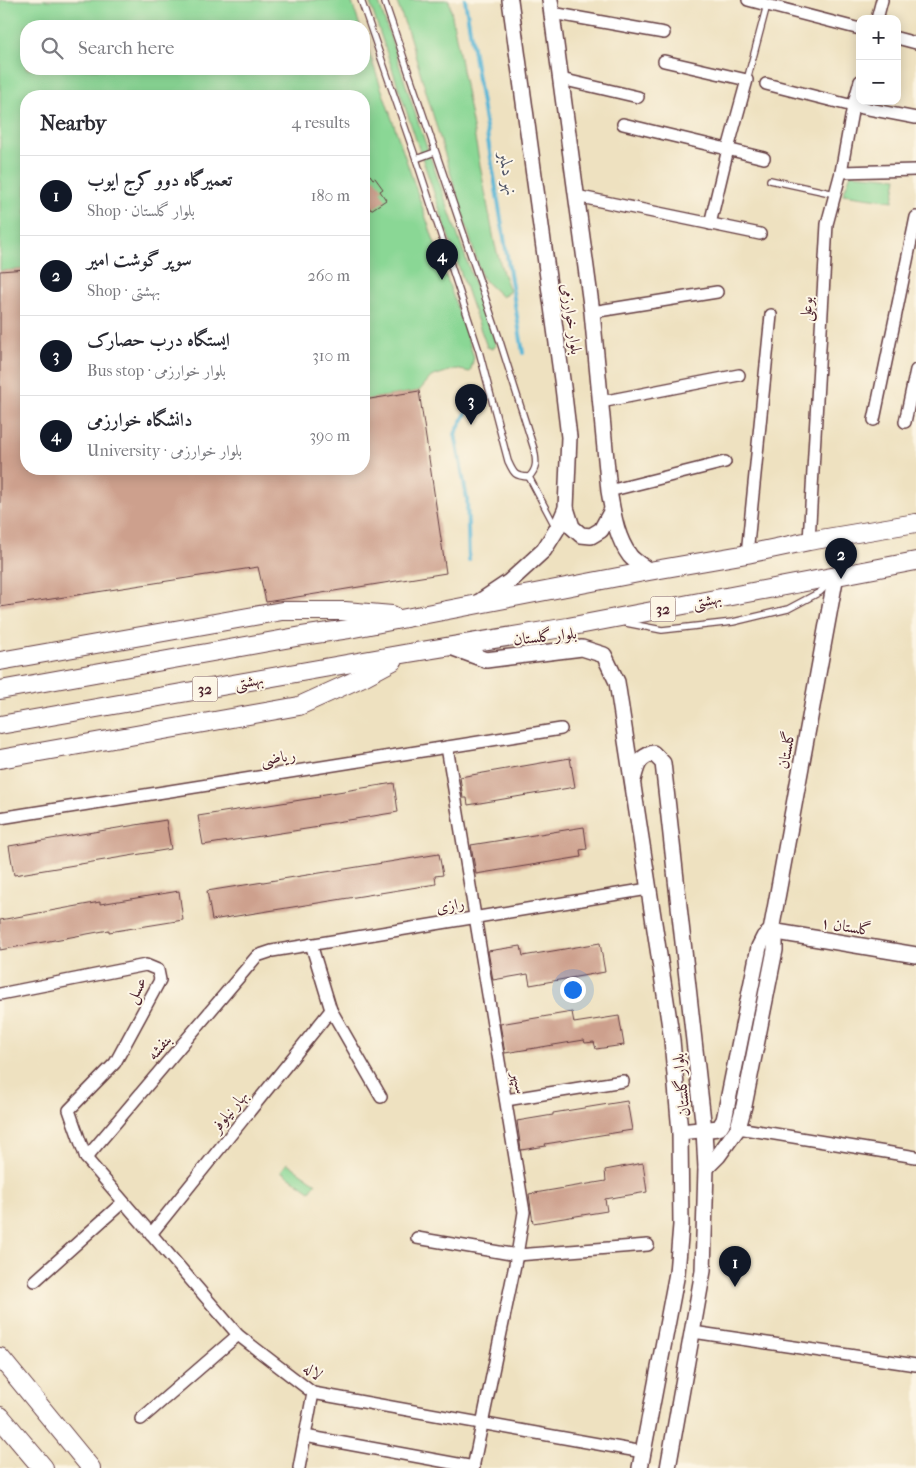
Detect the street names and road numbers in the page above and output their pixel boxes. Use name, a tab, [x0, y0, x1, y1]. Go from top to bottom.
street label: بلوار خوارزمی	[557, 282, 586, 356]
street label: بوعلی	[796, 296, 818, 322]
street label: بهشتی	[691, 588, 724, 614]
road number: 32	[650, 596, 676, 622]
street label: بلوار گلستان	[512, 623, 578, 649]
street label: بهشتى	[233, 669, 265, 695]
road number: 32	[192, 676, 218, 702]
street label: گلستان	[773, 730, 799, 770]
street label: ریاضی	[259, 745, 297, 771]
street label: رازی	[434, 893, 466, 917]
street label: گلستان ۱	[819, 913, 873, 939]
street label: عسل	[121, 974, 152, 1007]
street label: بنفشه	[143, 1030, 176, 1064]
street label: بلوار گلستان	[668, 1052, 694, 1118]
street label: سپهر	[507, 1069, 531, 1096]
street label: بهار نیلوفر	[205, 1086, 252, 1138]
street label: لاله	[300, 1358, 326, 1384]

